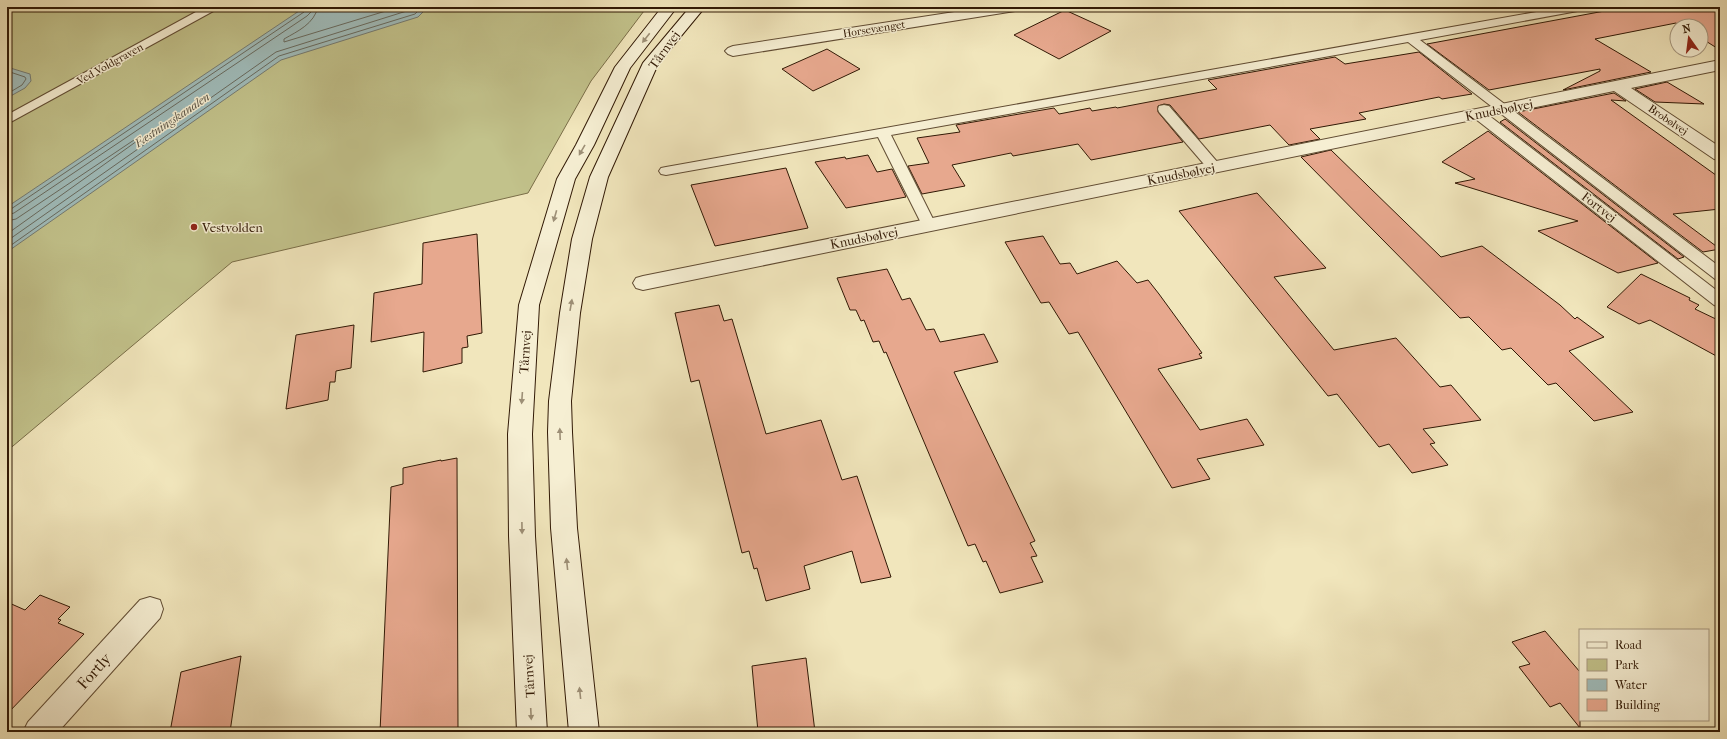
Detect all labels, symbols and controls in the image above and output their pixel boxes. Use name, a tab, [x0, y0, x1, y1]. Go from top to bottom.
street label: Horsevænget	[842, 18, 906, 40]
north arrow	[1669, 18, 1709, 58]
text: N	[1681, 21, 1693, 36]
street label: Tårnvej	[645, 28, 683, 72]
one-way arrow	[642, 32, 650, 43]
street label: Ved Voldgraven	[74, 40, 146, 88]
water label: Fæstningskanalen	[131, 90, 212, 151]
street label: Knudsbølvej	[1464, 96, 1534, 124]
street label: Brobølvej	[1646, 102, 1690, 138]
one-way arrow	[579, 144, 585, 156]
street label: Knudsbølvej	[1146, 160, 1216, 188]
street label: Fortvej	[1579, 189, 1619, 225]
one-way arrow	[552, 210, 558, 222]
place label: Vestvolden	[201, 220, 263, 235]
marker: Vestvolden	[189, 222, 199, 232]
street label: Knudsbølvej	[829, 224, 899, 252]
one-way arrow	[568, 299, 574, 311]
street label: Tårnvej	[516, 330, 534, 374]
one-way arrow	[518, 392, 525, 404]
one-way arrow	[557, 428, 564, 440]
one-way arrow	[519, 522, 525, 535]
one-way arrow	[564, 558, 571, 570]
legend	[1579, 629, 1709, 721]
text: Road	[1615, 638, 1642, 652]
street label: Fortly	[73, 649, 115, 693]
street label: Tårnvej	[520, 654, 538, 698]
text: Park	[1615, 658, 1640, 672]
text: Water	[1614, 678, 1648, 692]
one-way arrow	[577, 687, 584, 699]
text: Building	[1615, 698, 1660, 712]
one-way arrow	[528, 708, 535, 720]

